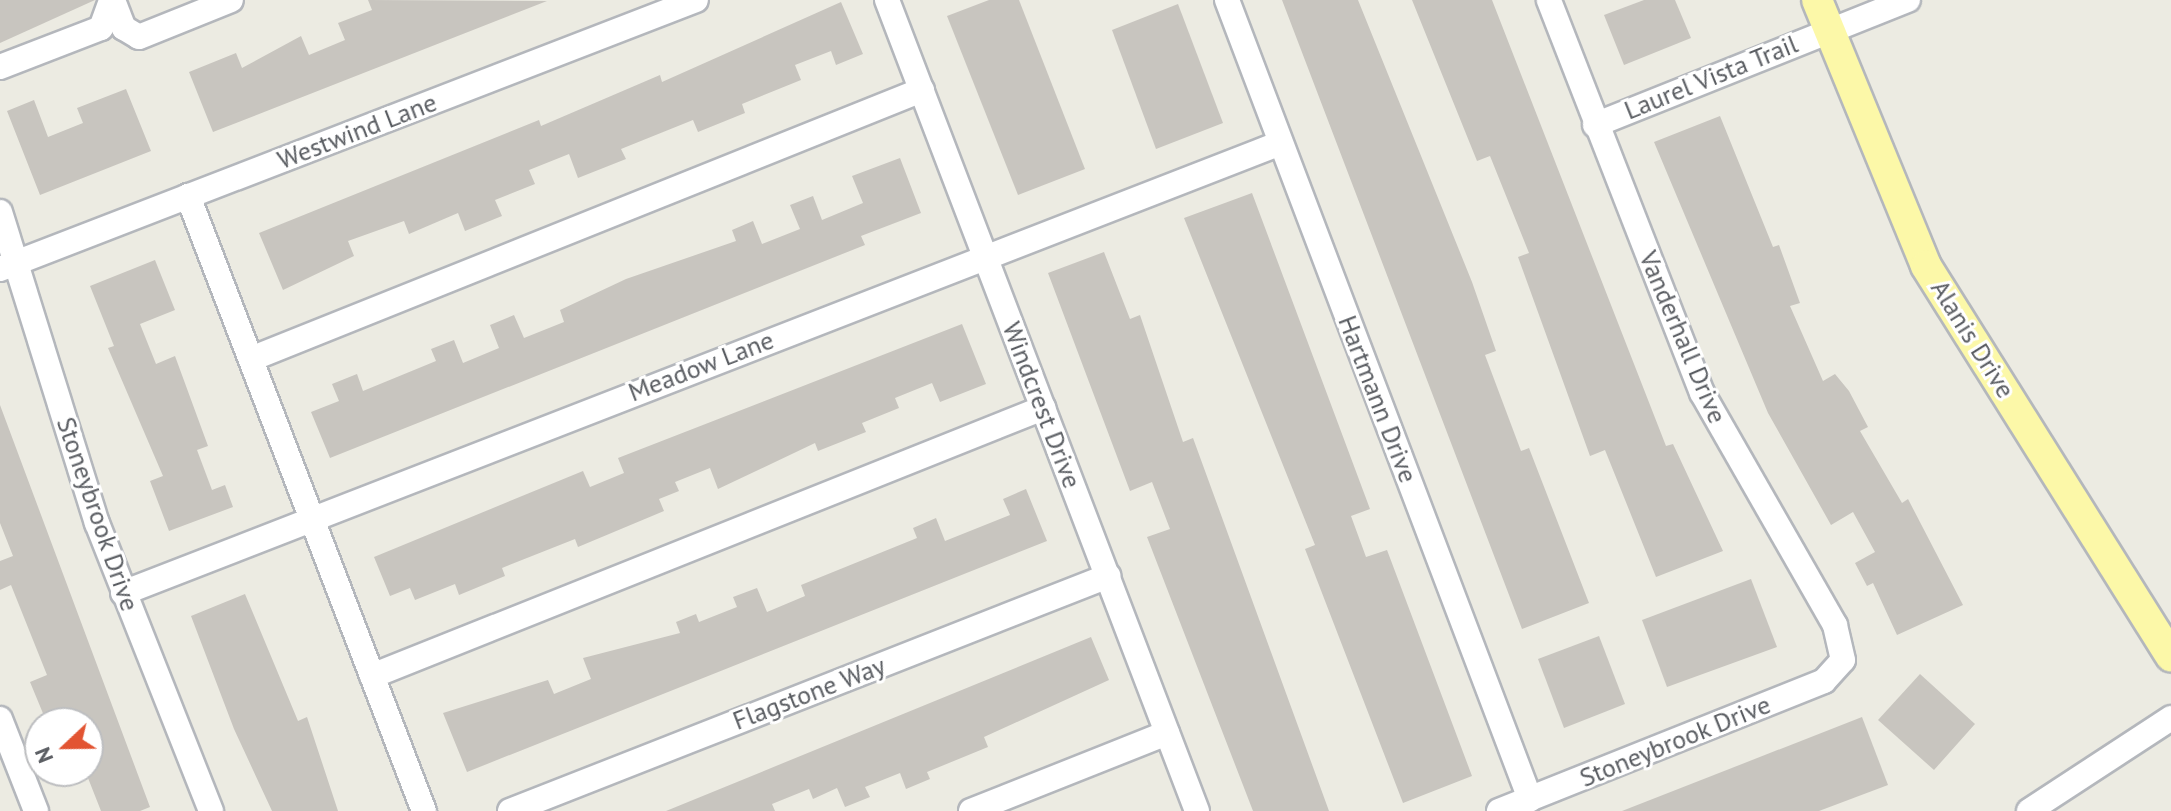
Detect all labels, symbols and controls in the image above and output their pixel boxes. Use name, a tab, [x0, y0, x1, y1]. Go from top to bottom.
street label: Laurel Vista Trail	[1619, 28, 1803, 126]
street label: Westwind Lane	[273, 86, 441, 176]
street label: Vanderhall Drive	[1633, 246, 1733, 428]
street label: Alanis Drive	[1925, 274, 2021, 404]
street label: Hartmann Drive	[1332, 311, 1424, 487]
street label: Windcrest Drive	[996, 318, 1088, 492]
street label: Meadow Lane	[624, 324, 778, 408]
street label: Stoneybrook Drive	[50, 413, 146, 615]
street label: Flagstone Way	[728, 650, 890, 736]
street label: Stoneybrook Drive	[1575, 688, 1775, 794]
north arrow	[24, 707, 104, 787]
text: N	[28, 743, 59, 767]

